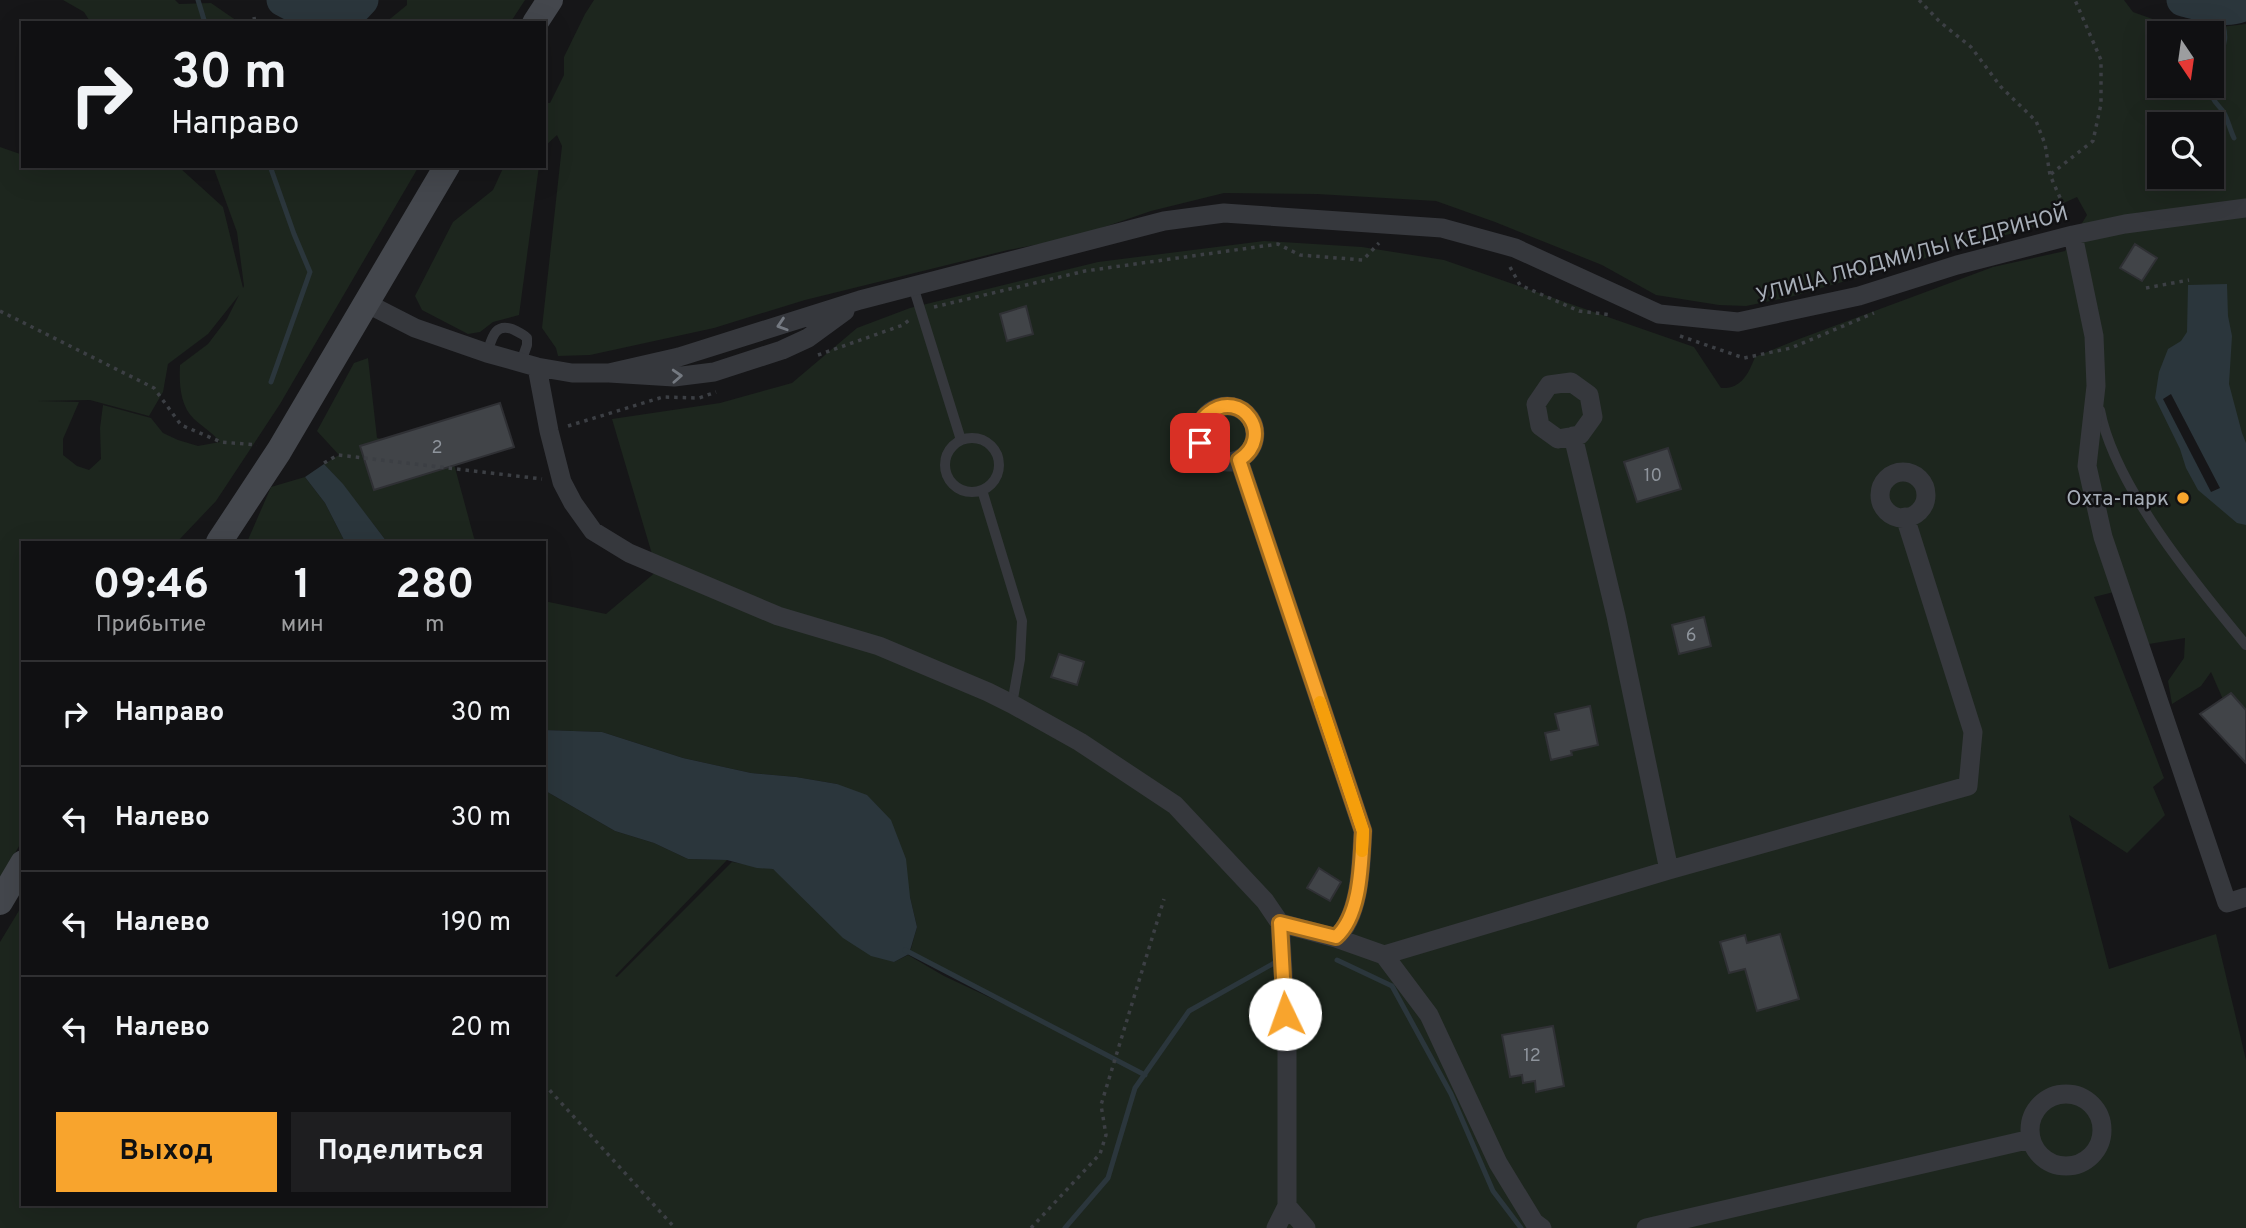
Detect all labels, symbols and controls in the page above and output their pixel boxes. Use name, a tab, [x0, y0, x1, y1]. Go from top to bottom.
north arrow	[2147, 21, 2224, 98]
map controls	[2147, 21, 2224, 189]
text: 30 m	[171, 44, 287, 106]
icon: right	[56, 49, 147, 140]
text: Направо	[171, 105, 299, 145]
button: search	[2147, 112, 2224, 189]
street label: УЛИЦА ЛЮДМИЛЫ КЕДРИНОЙ	[1753, 200, 2071, 310]
one-way arrow	[776, 317, 788, 332]
one-way arrow	[672, 368, 683, 383]
pin	[1170, 413, 1230, 473]
icon: arrive	[1181, 424, 1219, 462]
house number: 2	[431, 437, 443, 460]
house number: 10	[1644, 465, 1662, 488]
place label: Охта-парк	[2066, 486, 2169, 513]
marker: Охта-парк	[2175, 490, 2191, 506]
text: 09:46	[93, 560, 209, 613]
text: 1	[294, 560, 311, 613]
text: 280	[395, 560, 474, 613]
text: Прибытие	[96, 611, 206, 640]
text: мин	[281, 611, 324, 640]
text: m	[425, 611, 445, 640]
house number: 6	[1686, 625, 1696, 648]
icon: right	[56, 695, 94, 733]
text: Направо	[115, 697, 224, 730]
text: 30 m	[451, 697, 511, 730]
icon: left	[56, 800, 94, 838]
text: Налево	[115, 802, 210, 835]
text: 30 m	[451, 802, 511, 835]
icon: left	[56, 905, 94, 943]
text: Налево	[115, 907, 210, 940]
text: 190 m	[441, 907, 511, 940]
position arrow	[1248, 977, 1322, 1051]
icon: left	[56, 1010, 94, 1048]
text: Налево	[115, 1012, 210, 1045]
text: 20 m	[450, 1012, 511, 1045]
house number: 12	[1523, 1045, 1541, 1068]
button: Выход	[56, 1112, 277, 1192]
button: Поделиться	[291, 1112, 511, 1192]

